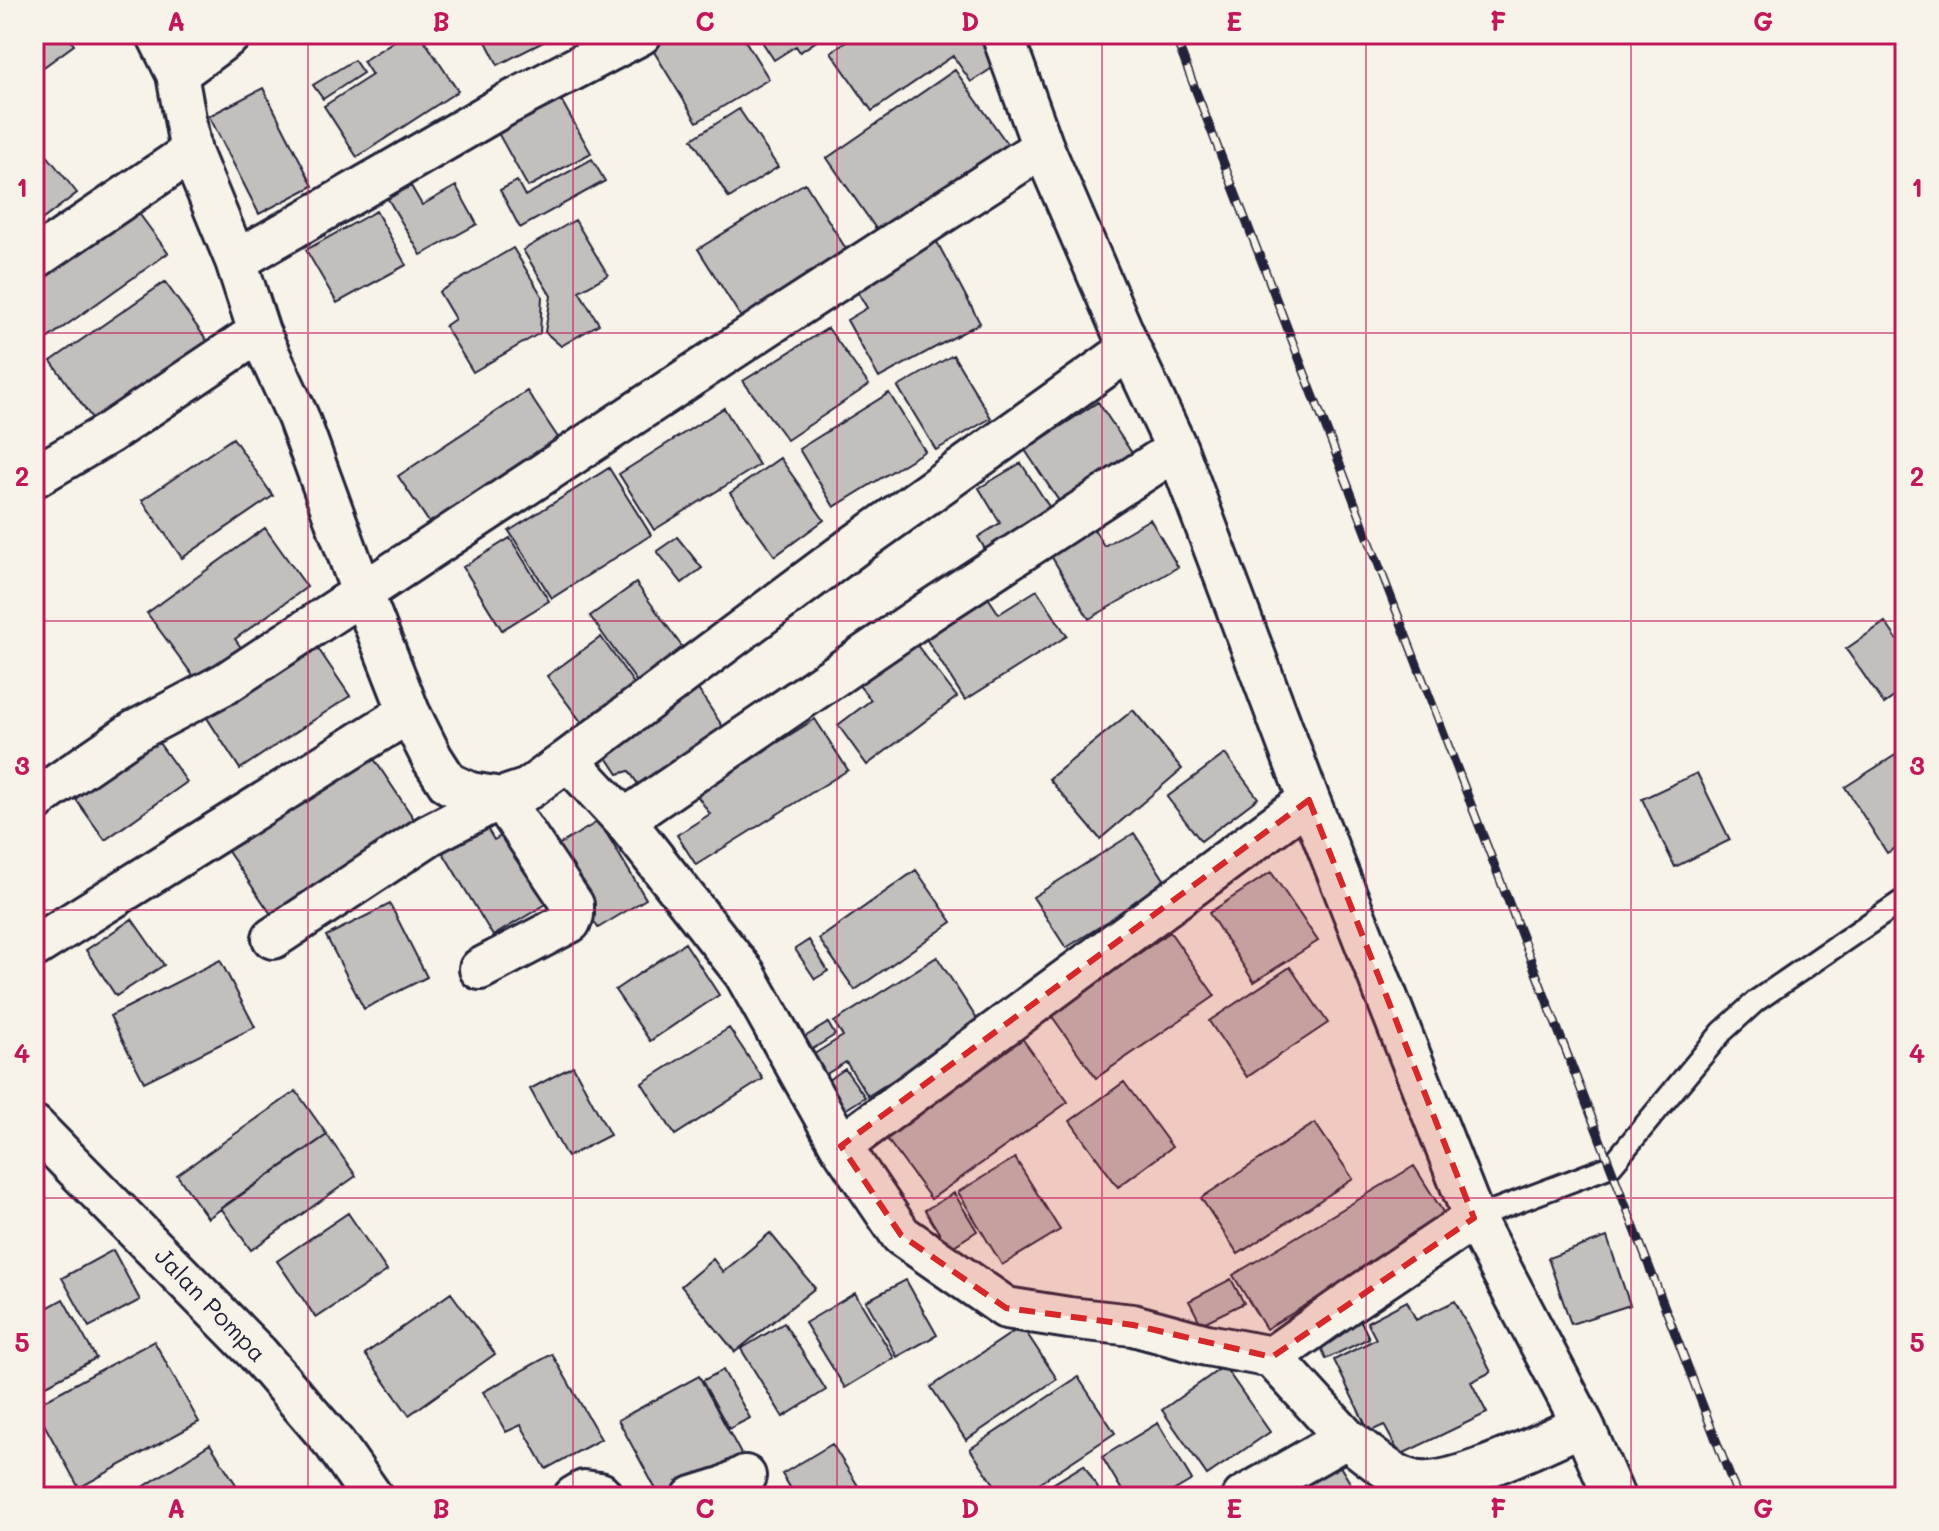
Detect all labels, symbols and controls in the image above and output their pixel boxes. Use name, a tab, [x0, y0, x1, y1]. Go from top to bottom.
text: A	[167, 4, 185, 38]
text: B	[432, 4, 450, 38]
text: C	[695, 4, 715, 38]
text: D	[961, 4, 979, 38]
text: E	[1226, 4, 1242, 38]
text: F	[1490, 4, 1506, 38]
text: G	[1753, 4, 1773, 38]
text: 1	[16, 170, 28, 204]
text: 1	[1911, 170, 1923, 204]
text: 2	[15, 459, 29, 493]
text: 2	[1910, 459, 1924, 493]
text: 3	[14, 748, 30, 782]
text: 3	[1909, 748, 1925, 782]
text: 4	[14, 1036, 30, 1070]
text: 4	[1909, 1036, 1925, 1070]
street label: Jalan Pompa	[149, 1240, 274, 1368]
text: 5	[14, 1325, 30, 1359]
text: 5	[1909, 1325, 1925, 1359]
text: A	[167, 1491, 185, 1525]
text: B	[432, 1491, 450, 1525]
text: C	[695, 1491, 715, 1525]
text: D	[961, 1491, 979, 1525]
text: E	[1226, 1491, 1242, 1525]
text: F	[1490, 1491, 1506, 1525]
text: G	[1753, 1491, 1773, 1525]

